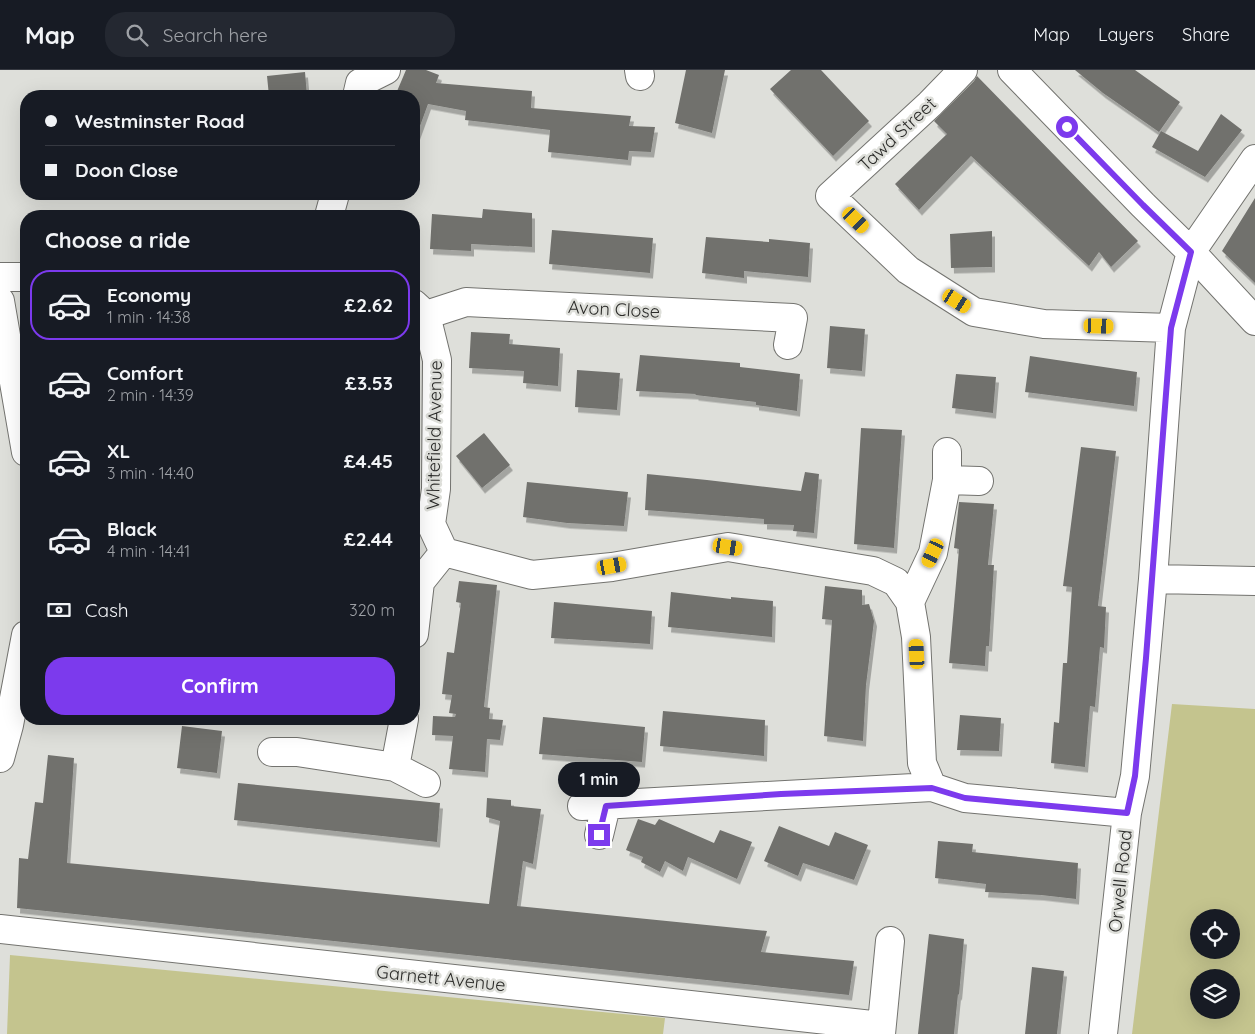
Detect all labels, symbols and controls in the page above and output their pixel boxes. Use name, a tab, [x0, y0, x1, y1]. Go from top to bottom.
search box	[105, 12, 455, 57]
text: Map	[25, 20, 75, 50]
icon: search	[123, 21, 151, 49]
text: Search here	[163, 23, 268, 47]
text: Map	[1033, 23, 1070, 46]
text: Layers	[1098, 23, 1154, 46]
text: Share	[1182, 23, 1230, 46]
street label: Tawd Street	[853, 92, 941, 176]
text: Westminster Road	[75, 109, 244, 133]
route start	[1056, 116, 1078, 138]
text: Doon Close	[75, 158, 178, 182]
car	[839, 204, 872, 236]
text: Choose a ride	[45, 226, 190, 254]
icon: car	[47, 283, 92, 328]
text: Economy	[107, 283, 191, 307]
car	[940, 287, 973, 315]
text: £2.62	[344, 293, 393, 317]
street label: Avon Close	[567, 295, 661, 323]
text: 1 min · 14:38	[107, 307, 191, 327]
car	[1083, 318, 1114, 334]
street label: Whitefield Avenue	[421, 360, 447, 510]
icon: car	[47, 361, 92, 406]
text: Comfort	[107, 361, 184, 385]
text: £3.53	[345, 371, 393, 395]
text: 2 min · 14:39	[107, 385, 194, 405]
icon: car	[47, 439, 92, 484]
text: XL	[107, 439, 130, 463]
text: £4.45	[344, 449, 393, 473]
text: 3 min · 14:40	[107, 463, 194, 483]
icon: car	[47, 517, 92, 562]
text: Black	[107, 517, 157, 541]
text: £2.44	[344, 527, 393, 551]
car	[919, 536, 946, 570]
car	[712, 537, 743, 557]
text: 4 min · 14:41	[107, 541, 190, 561]
car	[595, 556, 628, 576]
icon: cash	[45, 596, 73, 624]
text: Cash	[85, 598, 129, 622]
text: 320 m	[349, 600, 395, 620]
car	[908, 639, 925, 669]
button: Confirm	[45, 657, 395, 715]
callout: 1 min	[558, 762, 640, 798]
text: 1 min	[580, 769, 618, 789]
route end	[588, 824, 610, 846]
street label: Orwell Road	[1103, 828, 1137, 934]
map controls	[1190, 909, 1240, 1019]
button: locate	[1190, 909, 1240, 959]
street label: Garnett Avenue	[375, 960, 507, 996]
button: layers	[1190, 969, 1240, 1019]

